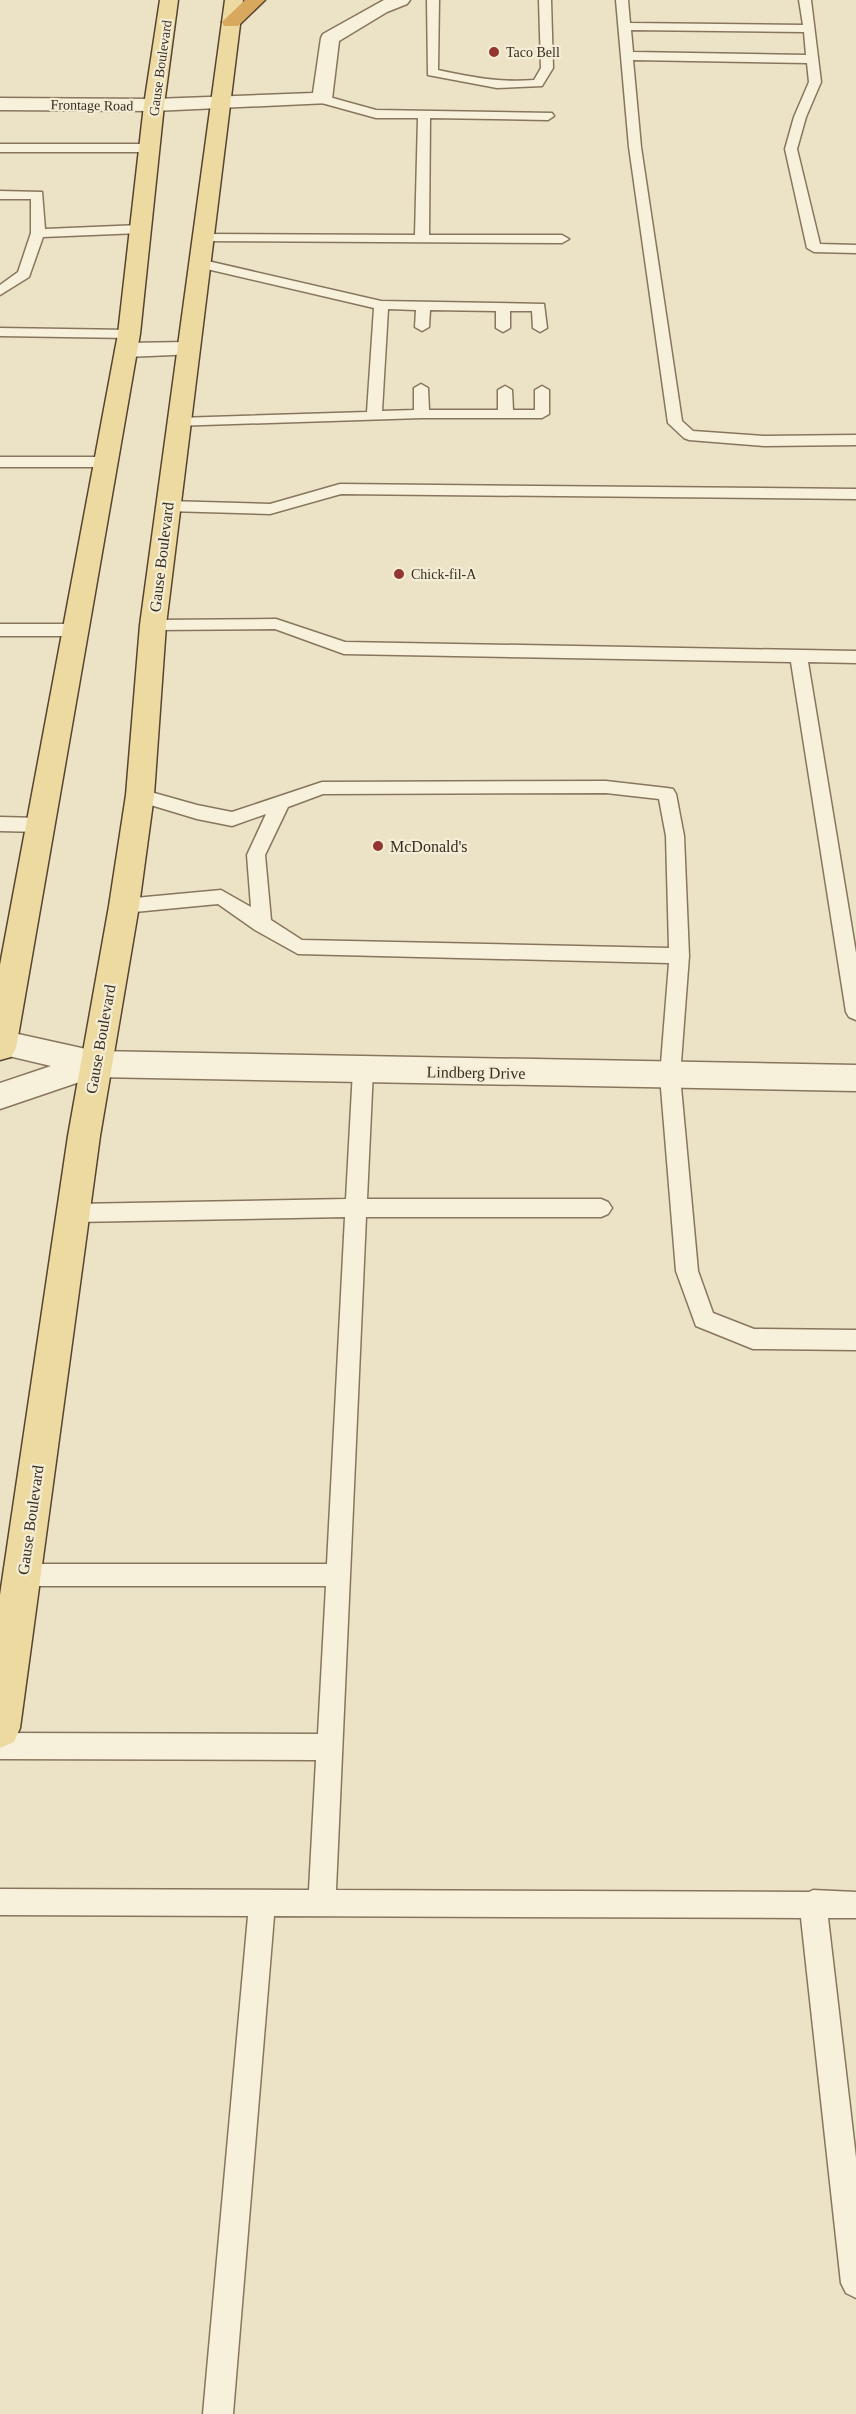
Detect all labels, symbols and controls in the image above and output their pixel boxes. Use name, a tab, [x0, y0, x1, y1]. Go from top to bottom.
street label: Gause Boulevard	[146, 19, 175, 117]
marker: Taco Bell	[487, 45, 501, 59]
place label: Taco Bell	[506, 45, 560, 60]
street label: Frontage Road	[50, 97, 134, 114]
street label: Gause Boulevard	[146, 501, 177, 613]
marker: Chick-fil-A	[392, 567, 406, 581]
place label: Chick-fil-A	[411, 567, 477, 582]
place label: McDonald's	[390, 838, 468, 855]
marker: McDonald's	[371, 839, 385, 853]
street label: Gause Boulevard	[83, 983, 118, 1095]
street label: Lindberg Drive	[426, 1063, 526, 1083]
street label: Gause Boulevard	[14, 1464, 47, 1576]

